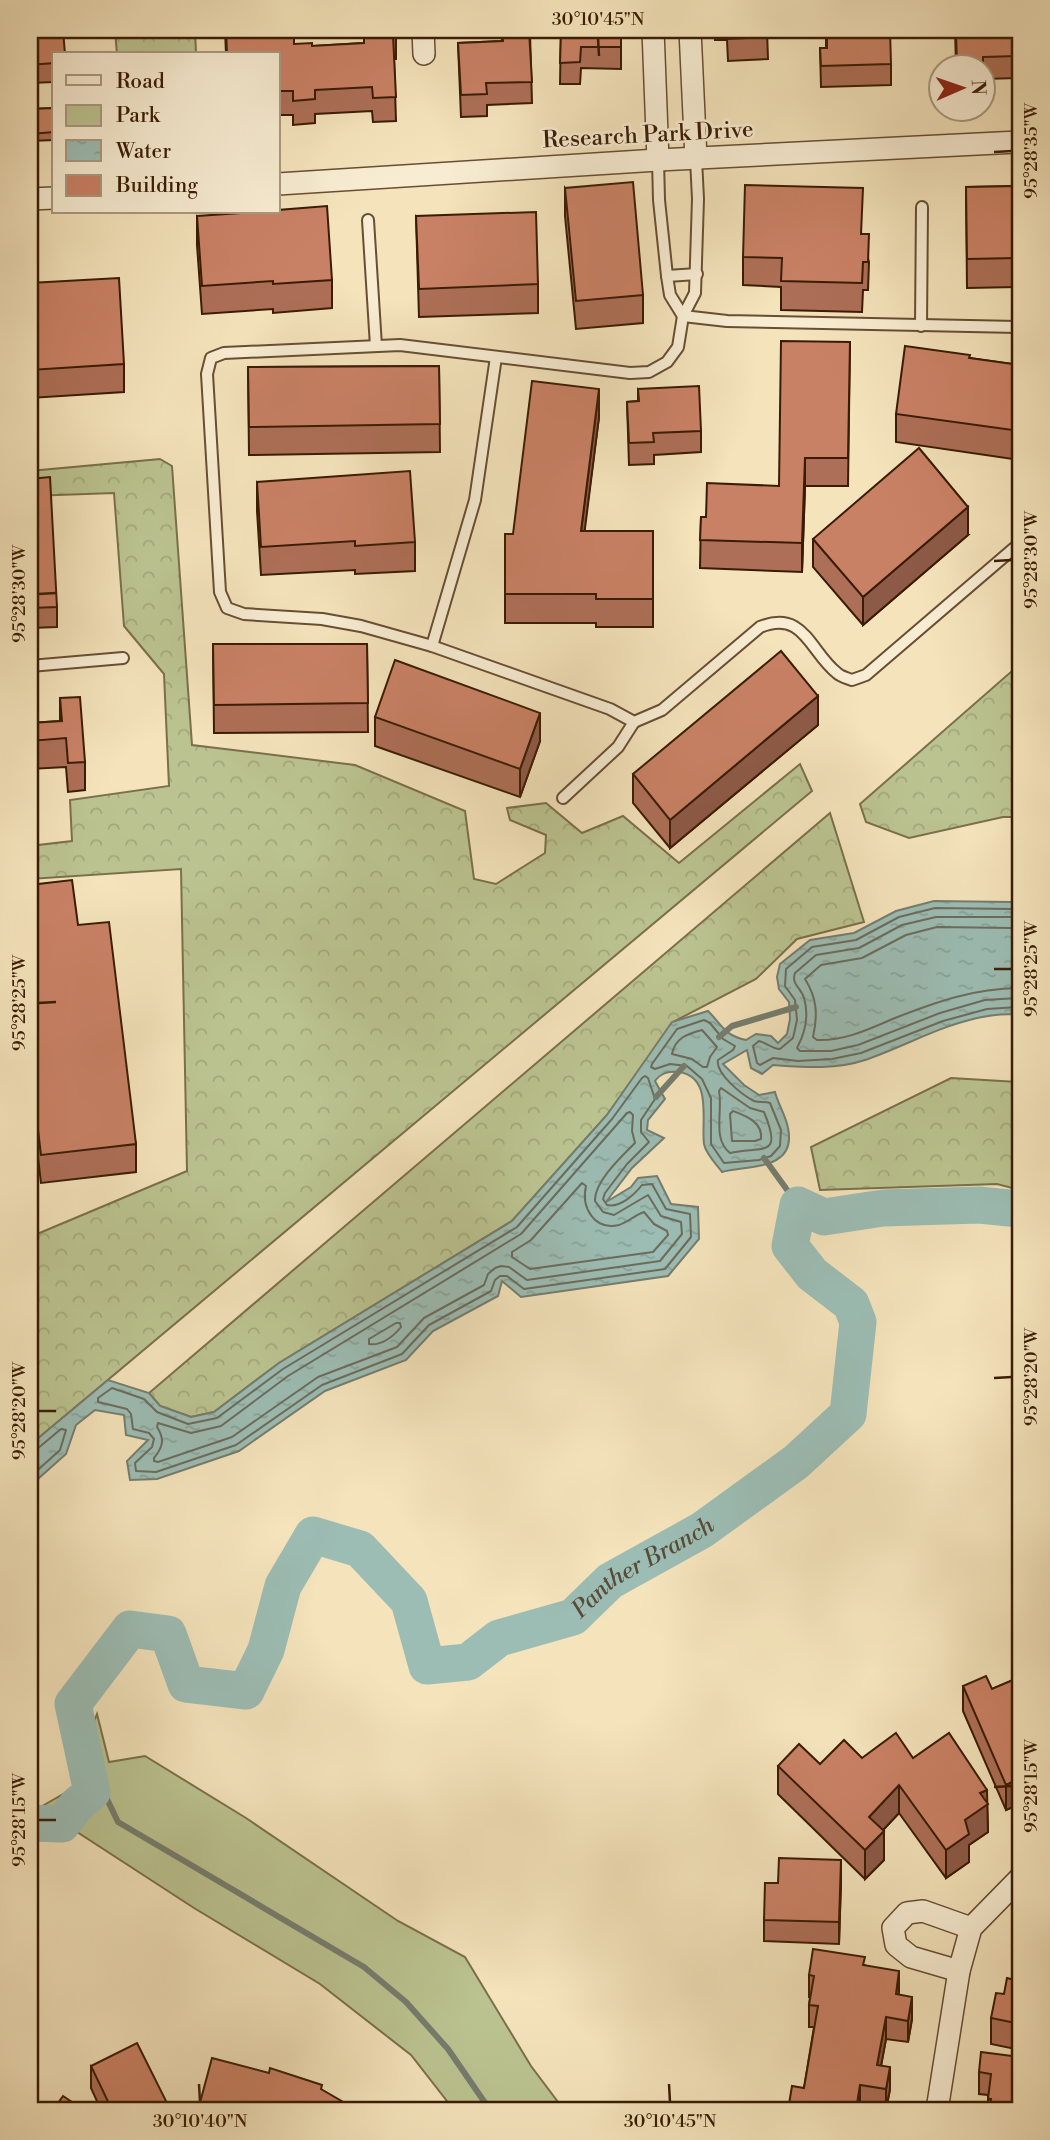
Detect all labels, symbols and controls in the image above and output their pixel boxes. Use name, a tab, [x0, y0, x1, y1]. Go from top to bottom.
text: 30°10'45"N	[552, 8, 645, 31]
legend	[52, 52, 280, 214]
north arrow	[928, 52, 998, 122]
text: Road	[116, 69, 165, 95]
text: N	[966, 80, 990, 95]
text: 95°28'35"W	[1020, 102, 1043, 199]
text: Park	[116, 103, 161, 129]
street label: Research Park Drive	[542, 115, 754, 155]
text: Water	[115, 139, 171, 165]
text: Building	[115, 173, 198, 199]
text: 95°28'30"W	[1020, 510, 1043, 609]
text: 95°28'30"W	[8, 544, 31, 643]
text: 95°28'25"W	[1020, 920, 1043, 1017]
text: 95°28'25"W	[8, 954, 31, 1051]
text: 95°28'20"W	[1020, 1327, 1043, 1426]
text: 95°28'20"W	[8, 1361, 31, 1460]
water label: Panther Branch	[565, 1510, 721, 1625]
text: 95°28'15"W	[1020, 1738, 1043, 1833]
text: 95°28'15"W	[8, 1772, 31, 1867]
text: 30°10'40"N	[153, 2110, 248, 2133]
text: 30°10'45"N	[624, 2110, 717, 2133]

